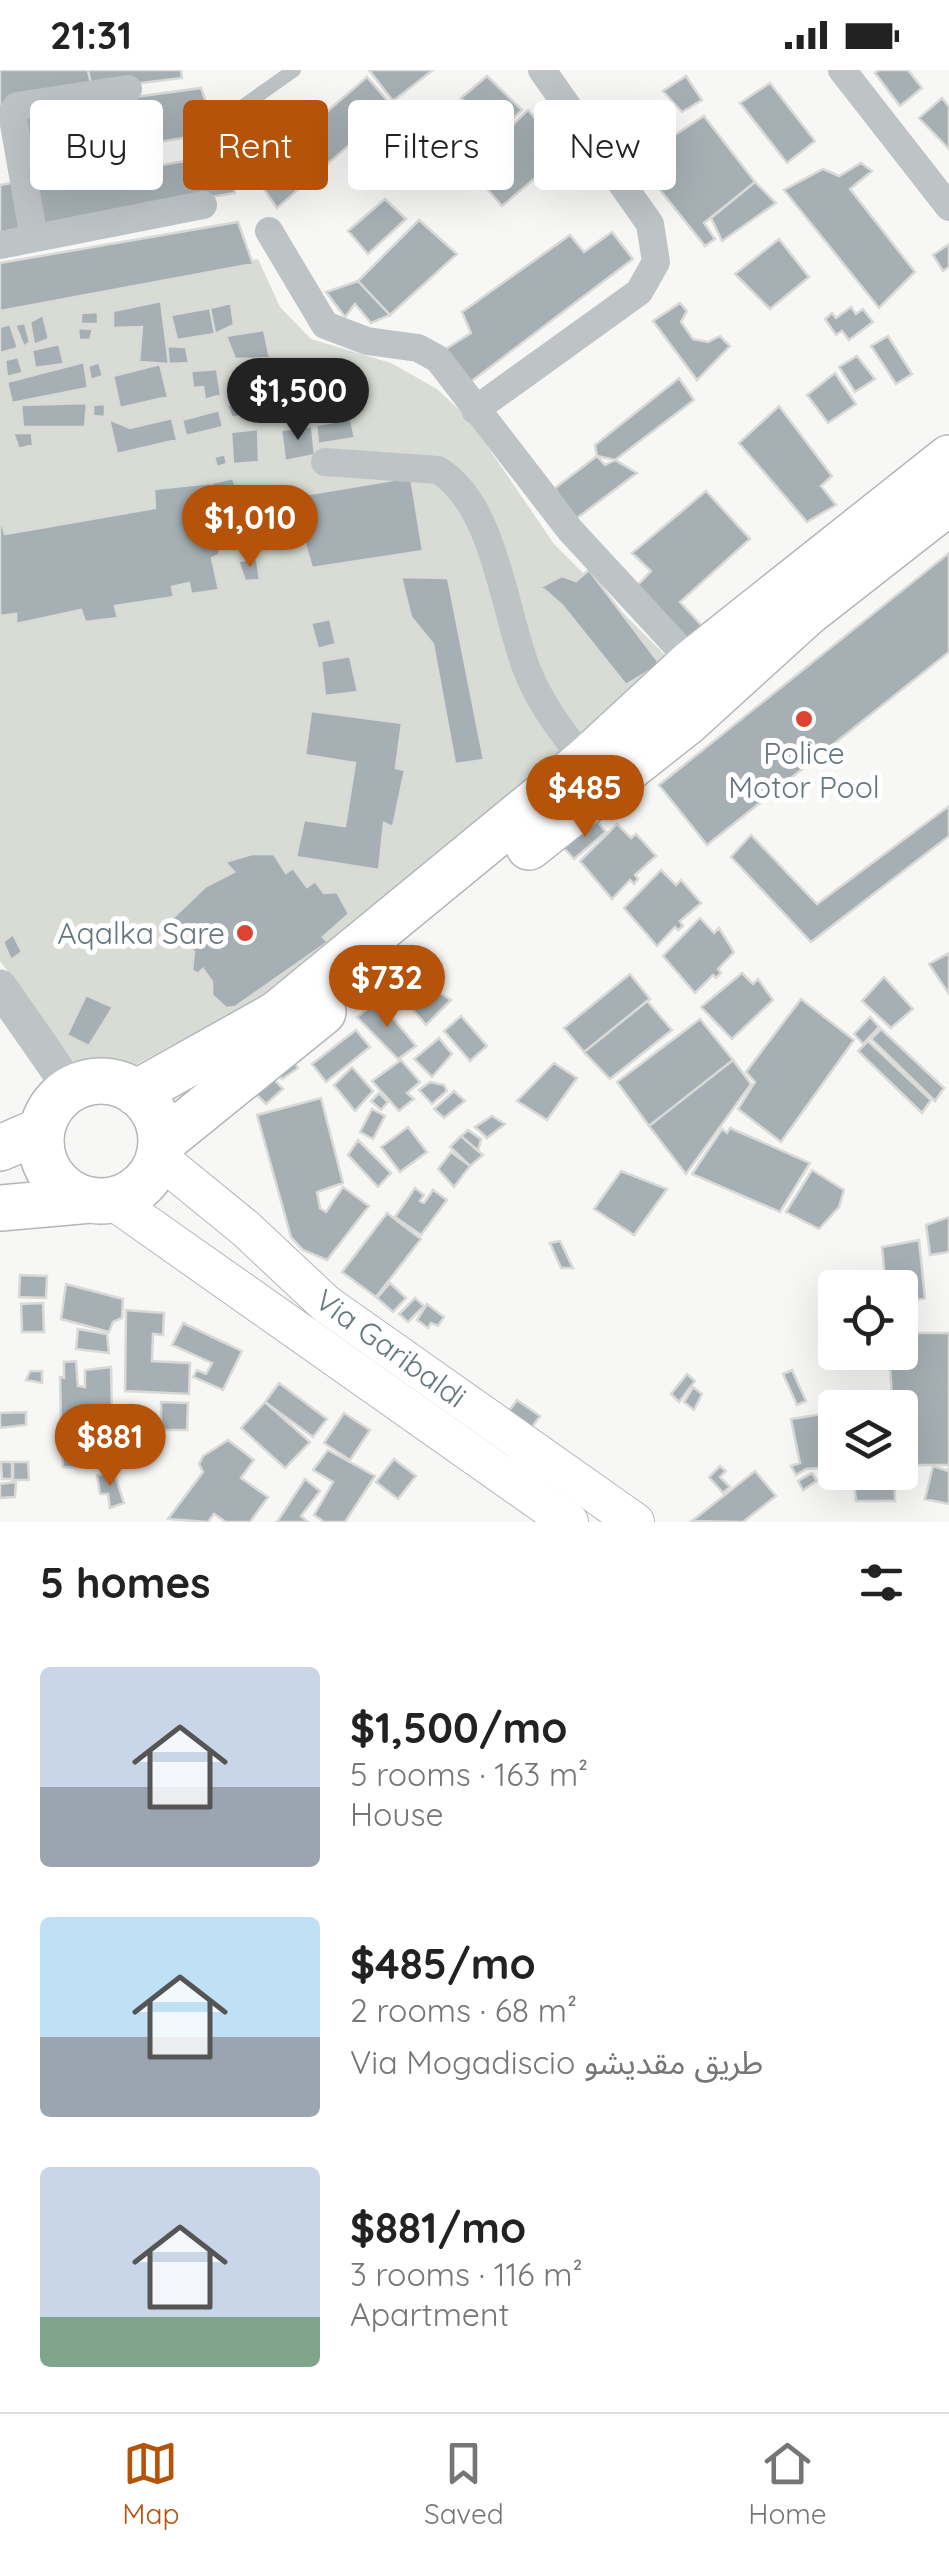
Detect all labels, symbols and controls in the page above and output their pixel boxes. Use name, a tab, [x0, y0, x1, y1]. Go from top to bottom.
text: 21:31	[50, 11, 132, 59]
chip: Buy	[30, 100, 163, 190]
chip: Rent	[183, 100, 328, 190]
chip: Filters	[348, 100, 514, 190]
chip: New	[534, 100, 676, 190]
pin: $1,500	[217, 358, 379, 443]
text: $1,500	[249, 370, 347, 410]
pin: $1,010	[169, 485, 331, 570]
text: $1,010	[204, 497, 296, 537]
marker: Police Motor Pool	[793, 708, 815, 730]
place label: Police Motor Pool	[728, 734, 880, 806]
pin: $485	[526, 755, 644, 840]
text: $485	[548, 767, 622, 807]
place label: Aqalka Sare	[57, 914, 225, 952]
marker: Aqalka Sare	[234, 922, 256, 944]
pin: $732	[328, 945, 446, 1030]
text: $732	[351, 957, 423, 997]
map controls	[818, 1270, 918, 1490]
button: locate	[818, 1270, 918, 1370]
street label: Via Garibaldi	[308, 1280, 474, 1416]
button: layers	[818, 1390, 918, 1490]
pin: $881	[51, 1404, 169, 1489]
text: $881	[77, 1416, 143, 1456]
icon: filters	[854, 1555, 909, 1610]
text: 5 homes	[40, 1556, 211, 1609]
text: $1,500/mo	[350, 1701, 568, 1754]
icon: home	[120, 1707, 240, 1827]
text: 5 rooms · 163 m²	[350, 1754, 588, 1794]
text: House	[350, 1794, 444, 1834]
text: $485/mo	[350, 1937, 536, 1990]
icon: home	[120, 1957, 240, 2077]
text: 2 rooms · 68 m²	[350, 1990, 577, 2030]
text: Via Mogadiscio طريق مقديشو	[350, 2042, 763, 2082]
text: $881/mo	[350, 2201, 526, 2254]
icon: home	[120, 2207, 240, 2327]
text: 3 rooms · 116 m²	[350, 2254, 583, 2294]
text: Apartment	[350, 2294, 509, 2334]
tab: Map	[122, 2436, 179, 2531]
tab: Saved	[424, 2436, 504, 2531]
tab: Home	[748, 2436, 827, 2531]

